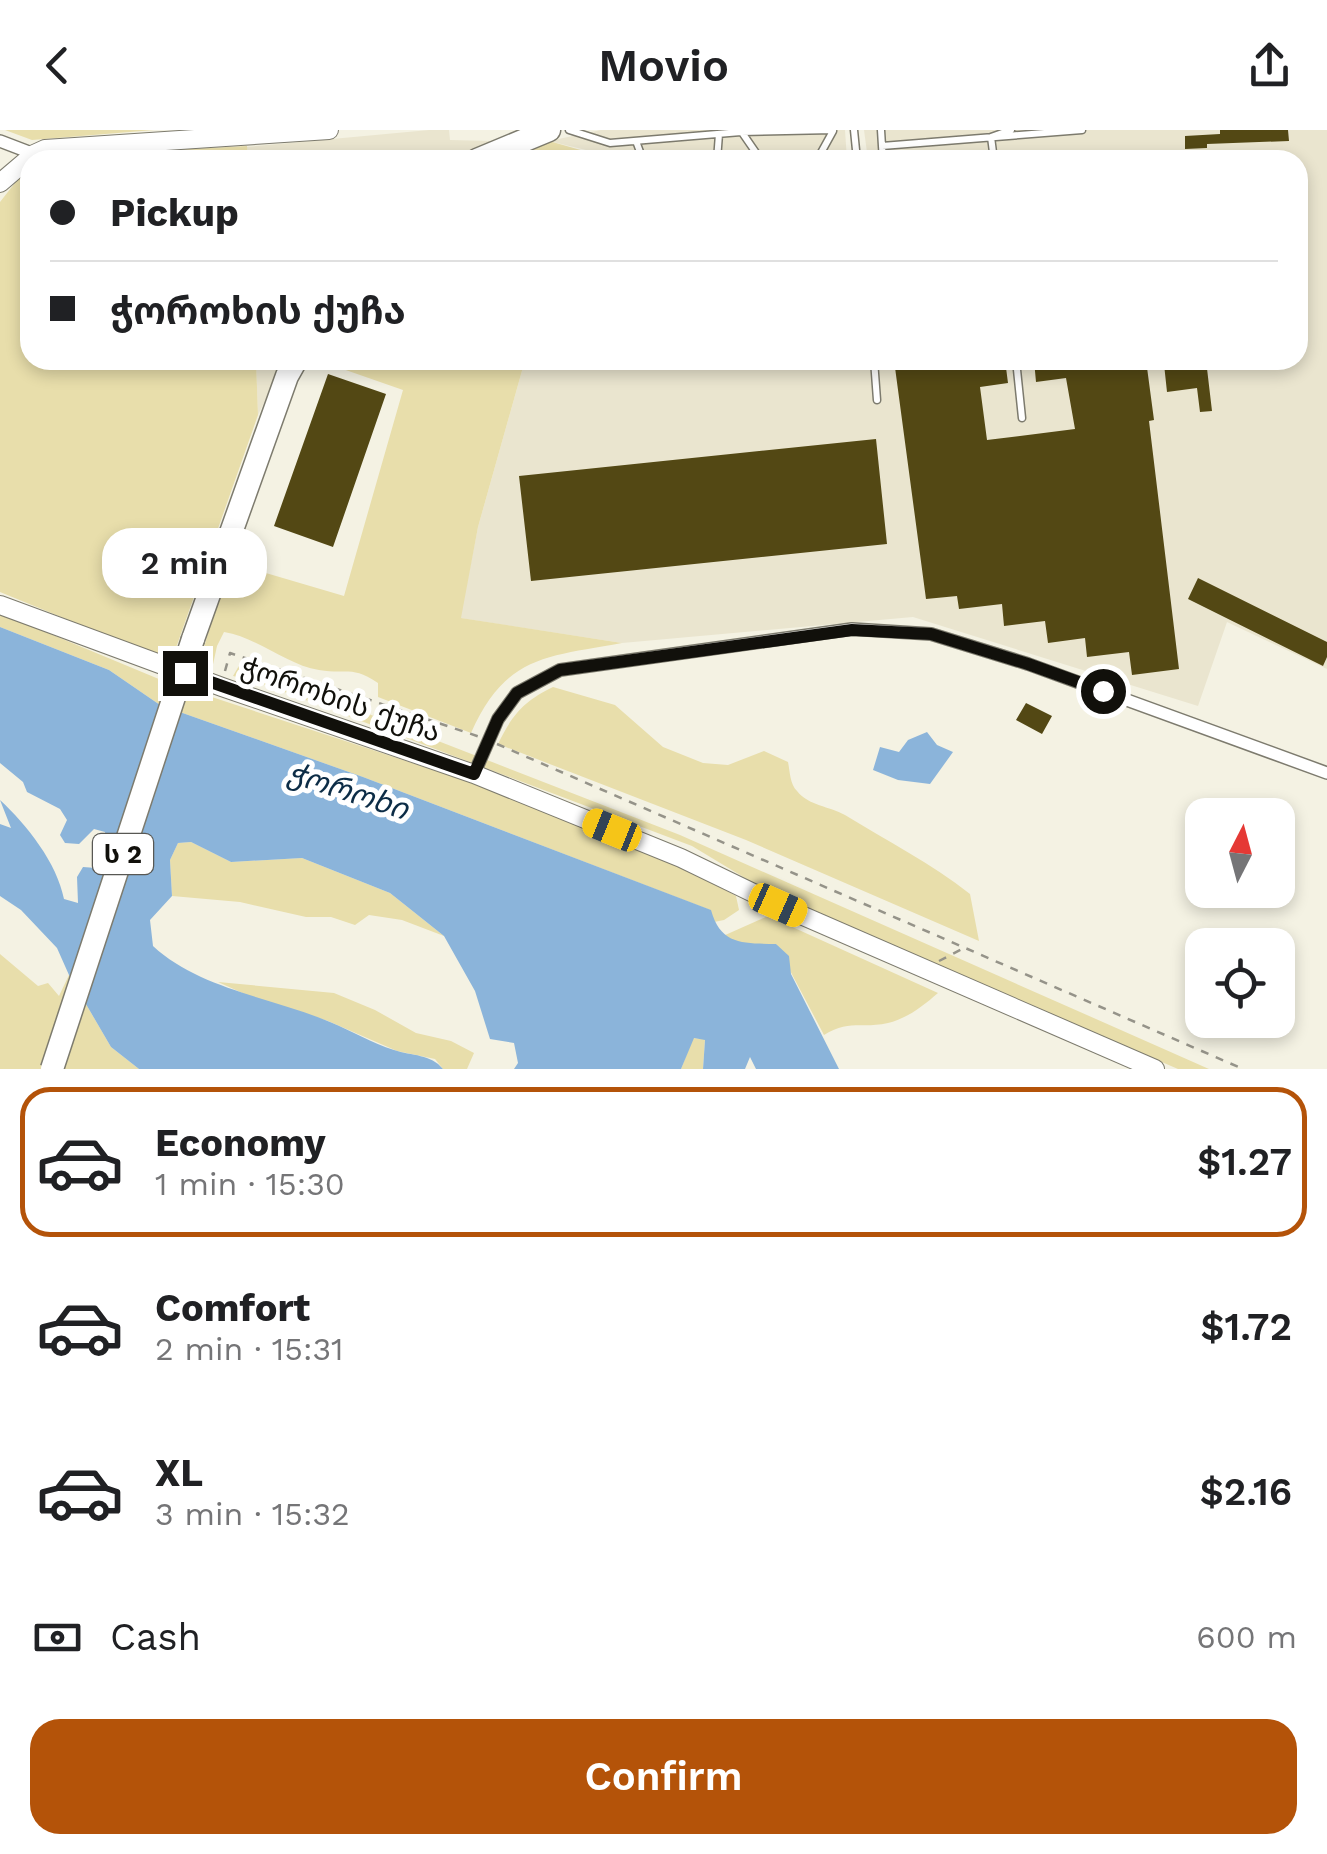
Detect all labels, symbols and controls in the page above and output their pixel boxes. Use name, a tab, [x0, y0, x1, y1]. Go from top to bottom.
icon: back	[30, 38, 85, 93]
icon: share	[1242, 38, 1297, 93]
text: Movio	[598, 39, 729, 92]
text: Pickup	[110, 191, 239, 235]
text: ჭოროხის ქუჩა	[110, 289, 406, 333]
callout: 2 min	[102, 528, 268, 598]
text: 2 min	[141, 544, 228, 582]
street label: ჭოროხის ქუჩა	[237, 650, 445, 749]
route end	[163, 651, 208, 696]
route start	[1081, 669, 1126, 714]
water label: ჭოროხი	[283, 755, 415, 828]
north arrow	[1185, 798, 1295, 908]
map controls	[1185, 798, 1295, 1038]
car	[579, 805, 645, 855]
road number: ს 2	[93, 834, 153, 874]
car	[744, 879, 812, 931]
button: locate	[1185, 928, 1295, 1038]
icon: car	[35, 1117, 125, 1207]
text: Economy	[155, 1121, 326, 1165]
text: $1.27	[1197, 1140, 1292, 1184]
text: 1 min · 15:30	[155, 1165, 345, 1203]
icon: car	[35, 1282, 125, 1372]
text: Comfort	[155, 1286, 310, 1330]
text: $1.72	[1200, 1305, 1292, 1349]
text: 2 min · 15:31	[155, 1330, 344, 1368]
icon: car	[35, 1447, 125, 1537]
text: XL	[155, 1451, 203, 1495]
text: $2.16	[1200, 1470, 1292, 1514]
text: 3 min · 15:32	[155, 1495, 350, 1533]
icon: cash	[30, 1610, 85, 1665]
text: Cash	[110, 1615, 201, 1659]
text: 600 m	[1196, 1618, 1297, 1656]
button: Confirm	[30, 1719, 1297, 1834]

